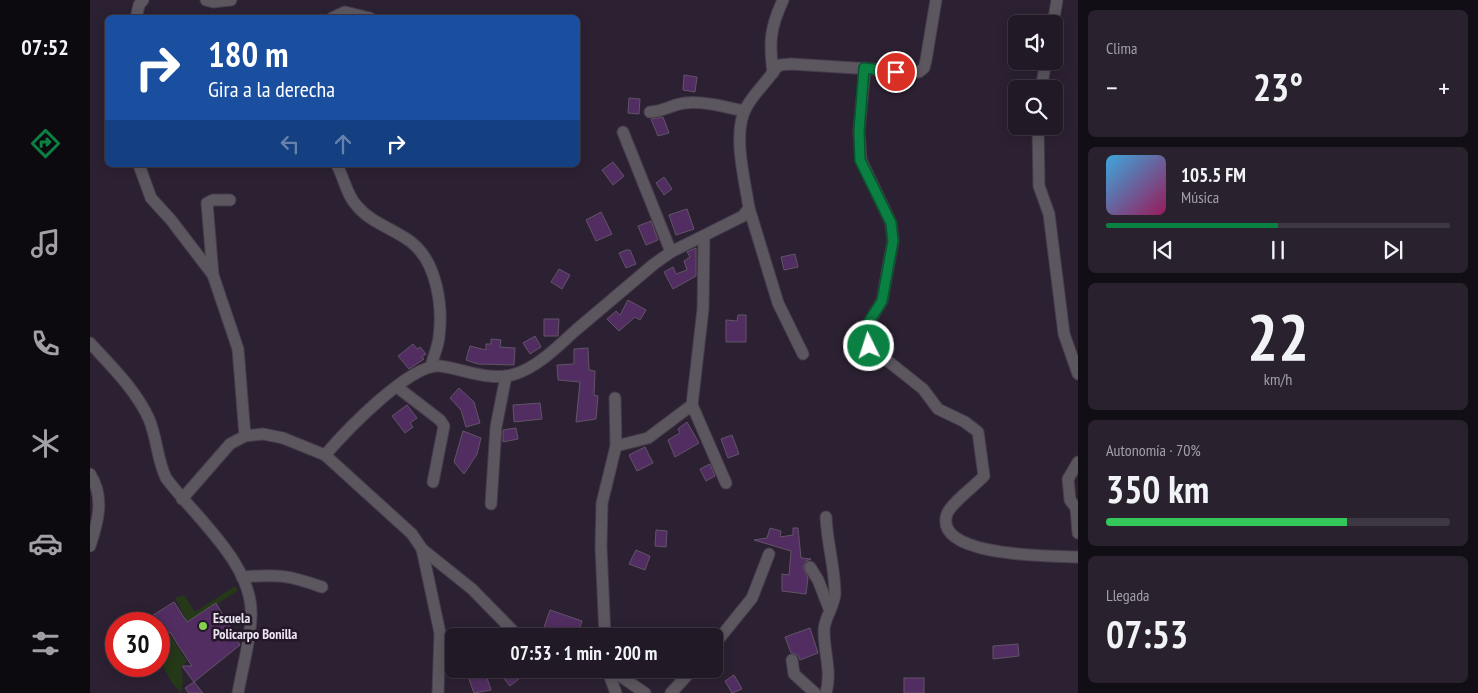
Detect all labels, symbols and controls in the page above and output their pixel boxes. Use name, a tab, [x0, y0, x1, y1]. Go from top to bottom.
map controls	[1008, 15, 1063, 135]
button: sound	[1008, 15, 1063, 70]
text: 180 m	[208, 31, 289, 77]
text: 07:52	[21, 33, 69, 61]
icon: right	[125, 35, 190, 100]
text: Clima	[1106, 38, 1137, 58]
pin	[875, 51, 917, 93]
icon: arrive	[882, 58, 910, 86]
text: 23°	[1253, 62, 1303, 111]
text: −	[1106, 69, 1118, 106]
text: +	[1438, 69, 1450, 106]
text: Gira a la derecha	[208, 75, 335, 103]
button: search	[1008, 80, 1063, 135]
icon: directions	[28, 126, 63, 161]
icon: left	[276, 130, 304, 158]
icon: ahead	[329, 130, 357, 158]
icon: right	[382, 130, 410, 158]
text: 105.5 FM	[1181, 163, 1246, 187]
text: Música	[1181, 187, 1219, 207]
icon: music	[28, 226, 63, 261]
icon: previous	[1149, 236, 1177, 264]
icon: pause	[1264, 236, 1292, 264]
icon: next	[1379, 236, 1407, 264]
text: 22	[1247, 294, 1309, 378]
position arrow	[842, 319, 894, 371]
icon: phone	[28, 326, 63, 361]
text: km/h	[1264, 369, 1292, 389]
icon: climate	[28, 426, 63, 461]
text: Autonomía · 70%	[1106, 440, 1201, 460]
text: 350 km	[1106, 464, 1209, 513]
icon: car	[28, 526, 63, 561]
text: Llegada	[1106, 585, 1150, 605]
place label: Escuela Policarpo Bonilla	[213, 609, 298, 643]
text: 07:53	[1106, 609, 1188, 658]
speed limit sign: 30	[105, 612, 170, 677]
marker: Escuela Policarpo Bonilla	[197, 620, 209, 632]
icon: filters	[28, 626, 63, 661]
text: 07:53 · 1 min · 200 m	[511, 641, 657, 665]

